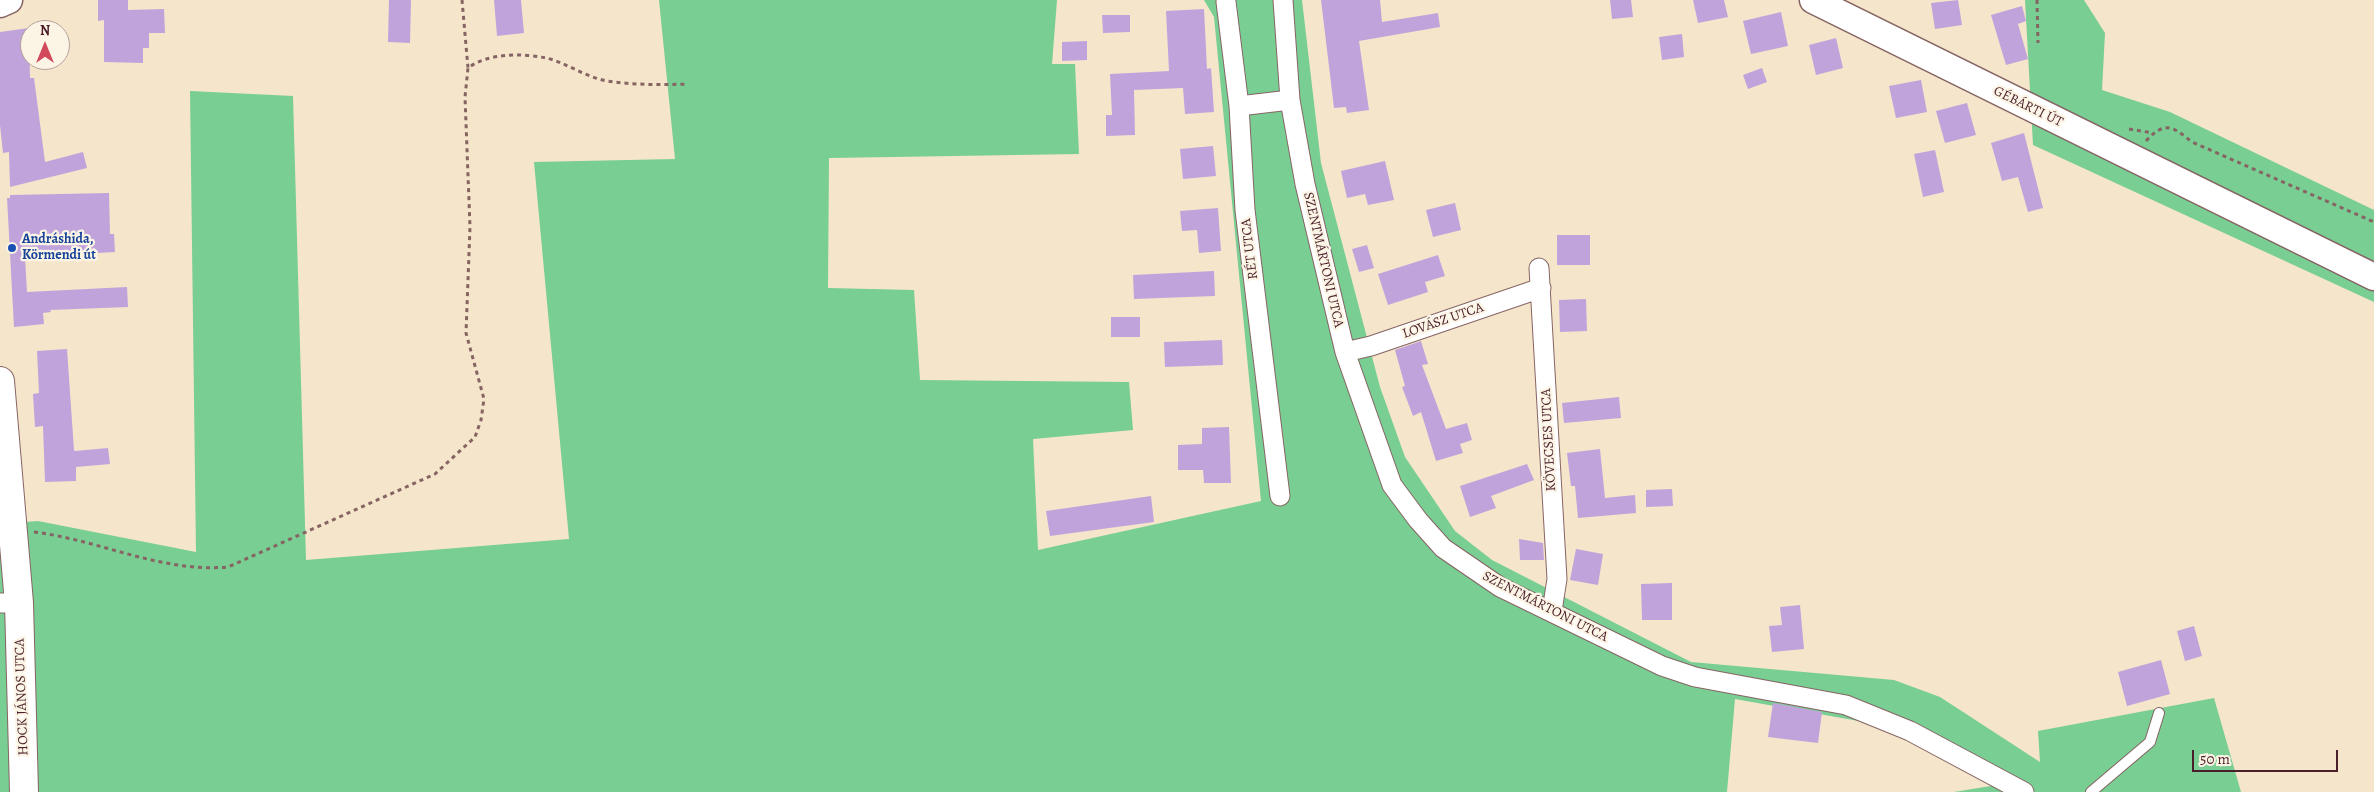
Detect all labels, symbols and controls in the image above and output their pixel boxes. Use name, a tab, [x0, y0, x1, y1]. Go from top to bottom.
north arrow	[20, 20, 70, 70]
text: N	[40, 21, 50, 40]
street label: GÉBÁRTI ÚT	[1990, 83, 2066, 131]
street label: SZENTMÁRTONI UTCA	[1299, 191, 1347, 329]
street label: RÉT UTCA	[1238, 218, 1262, 280]
place label: Andráshida, Körmendi út	[22, 232, 96, 264]
marker: Andráshida, Körmendi út	[6, 242, 18, 254]
street label: LOVÁSZ UTCA	[1400, 299, 1486, 343]
street label: KÖVECSES UTCA	[1538, 388, 1560, 492]
street label: SZENTMÁRTONI UTCA	[1479, 568, 1611, 646]
street label: HOCK JÁNOS UTCA	[12, 638, 32, 756]
scale bar	[2194, 740, 2340, 772]
text: 50 m	[2200, 749, 2230, 769]

